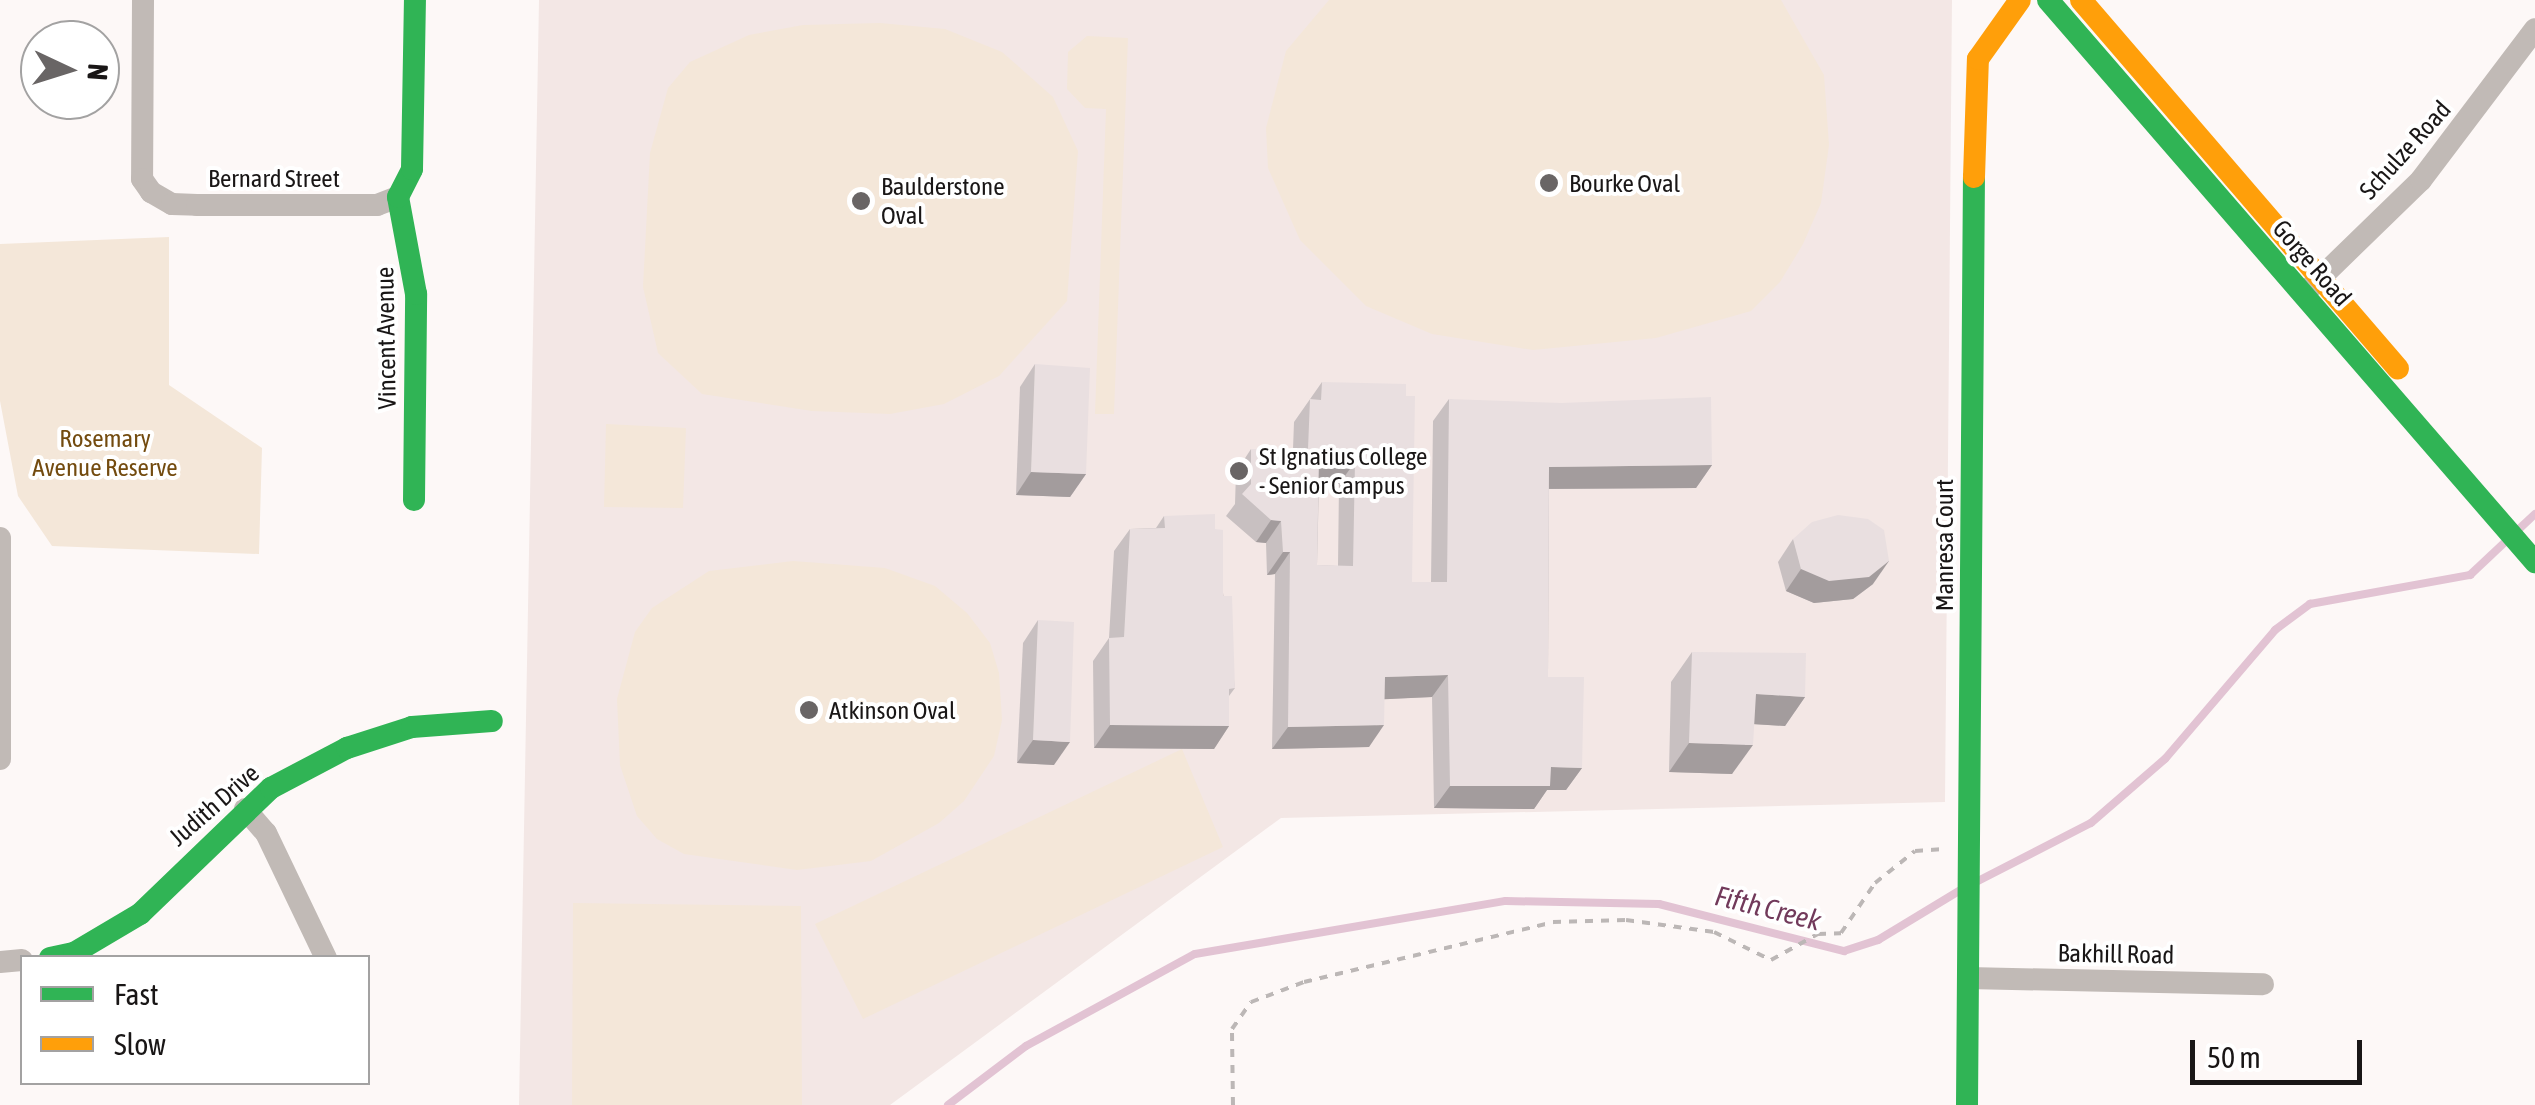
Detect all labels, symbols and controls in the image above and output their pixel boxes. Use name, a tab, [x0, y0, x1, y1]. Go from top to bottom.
north arrow	[20, 20, 120, 120]
text: N	[81, 63, 114, 81]
street label: Schulze Road	[2353, 95, 2457, 205]
street label: Bernard Street	[208, 163, 340, 193]
place label: Bourke Oval	[1569, 168, 1680, 198]
place label: Baulderstone Oval	[881, 172, 1004, 231]
marker: Bourke Oval	[1538, 172, 1560, 194]
marker: Baulderstone Oval	[850, 190, 872, 212]
street label: Gorge Road	[2266, 214, 2358, 312]
street label: Vincent Avenue	[370, 266, 402, 410]
park label: Rosemary Avenue Reserve	[32, 424, 178, 483]
place label: St Ignatius College - Senior Campus	[1259, 442, 1427, 501]
marker: St Ignatius College - Senior Campus	[1228, 460, 1250, 482]
street label: Manresa Court	[1929, 479, 1959, 611]
place label: Atkinson Oval	[829, 695, 956, 725]
marker: Atkinson Oval	[798, 699, 820, 721]
street label: Judith Drive	[163, 758, 265, 852]
water label: Fifth Creek	[1711, 879, 1825, 937]
street label: Bakhill Road	[2057, 938, 2175, 970]
legend	[20, 955, 370, 1085]
text: Fast	[114, 977, 159, 1011]
scale bar	[2195, 1020, 2368, 1082]
text: Slow	[114, 1027, 166, 1061]
text: 50 m	[2207, 1040, 2261, 1074]

